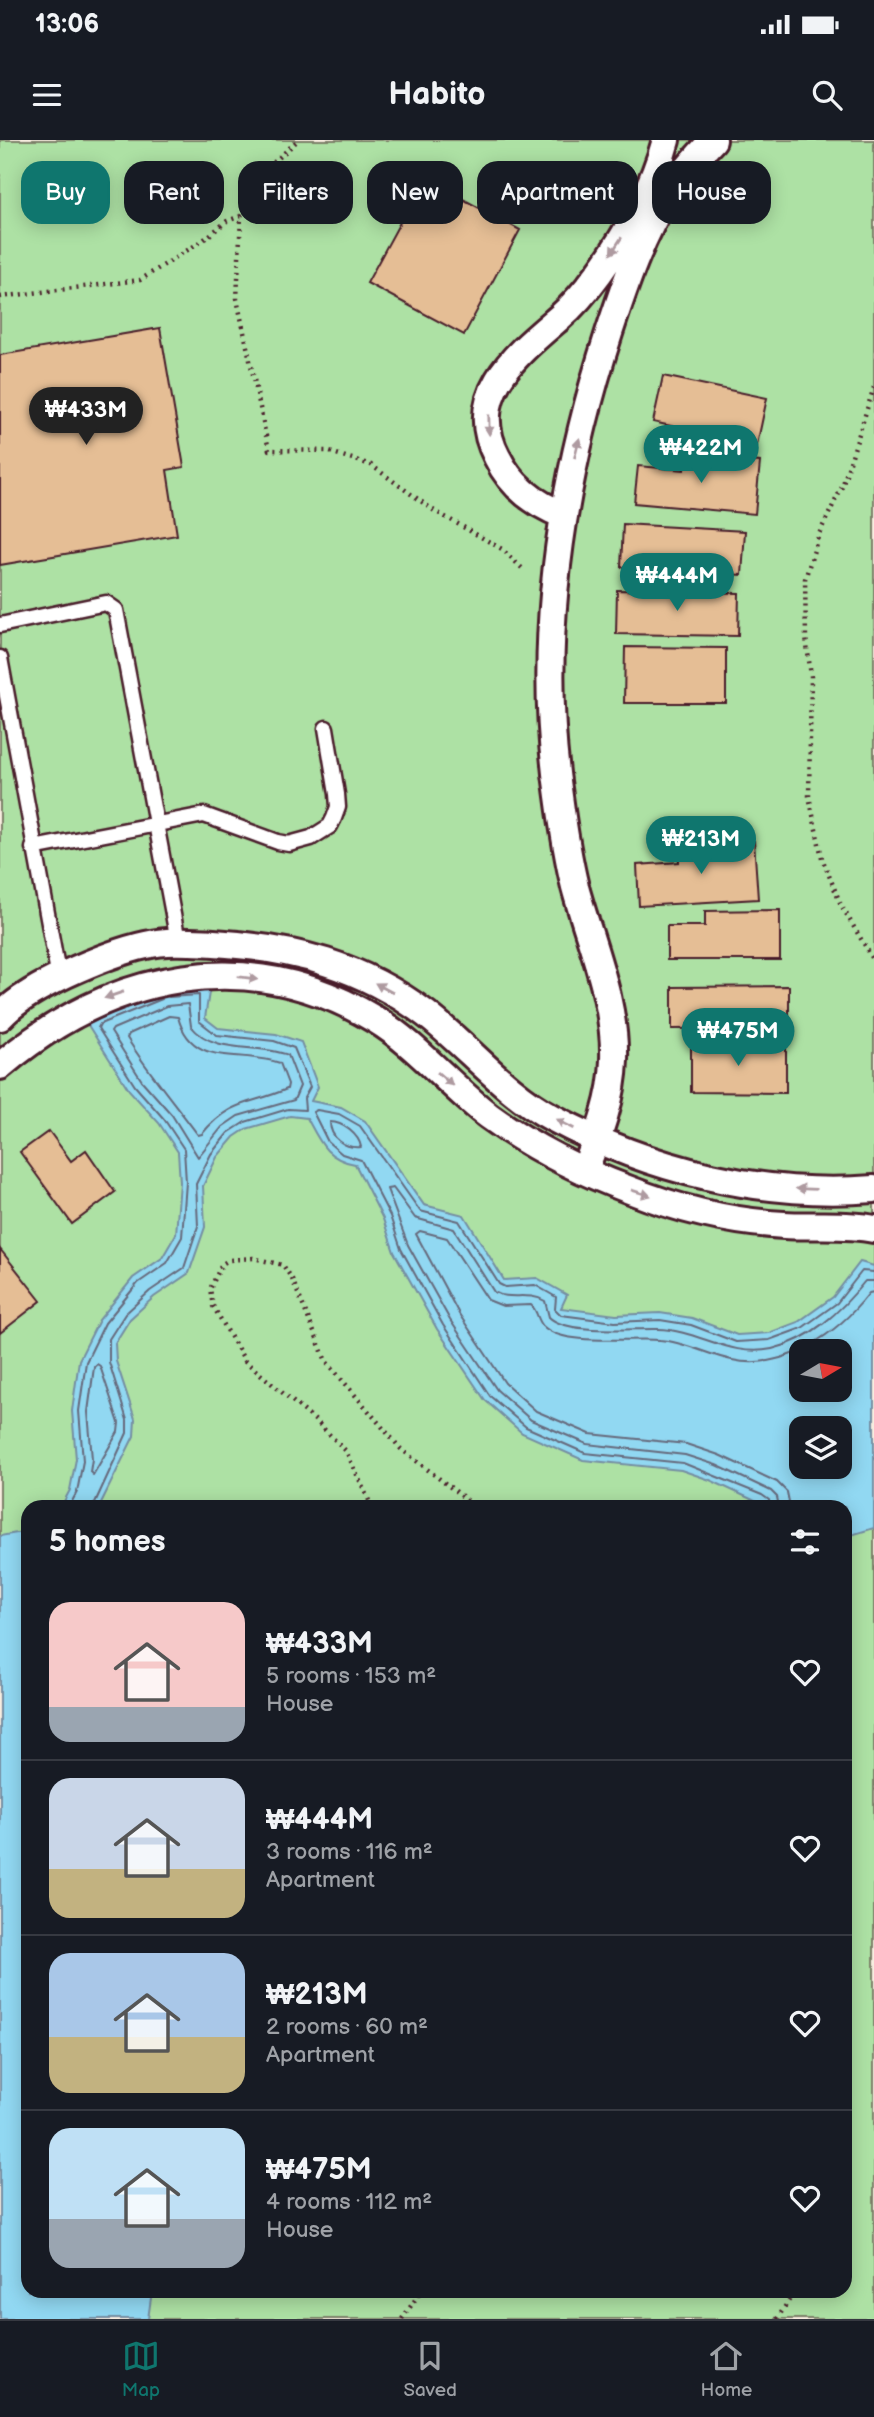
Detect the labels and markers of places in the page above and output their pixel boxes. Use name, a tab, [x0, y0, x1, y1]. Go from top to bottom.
pin: ₩433M	[37, 387, 135, 447]
pin: ₩422M	[652, 426, 750, 485]
pin: ₩444M	[628, 554, 726, 613]
pin: ₩213M	[652, 816, 750, 876]
pin: ₩475M	[689, 1009, 787, 1068]

